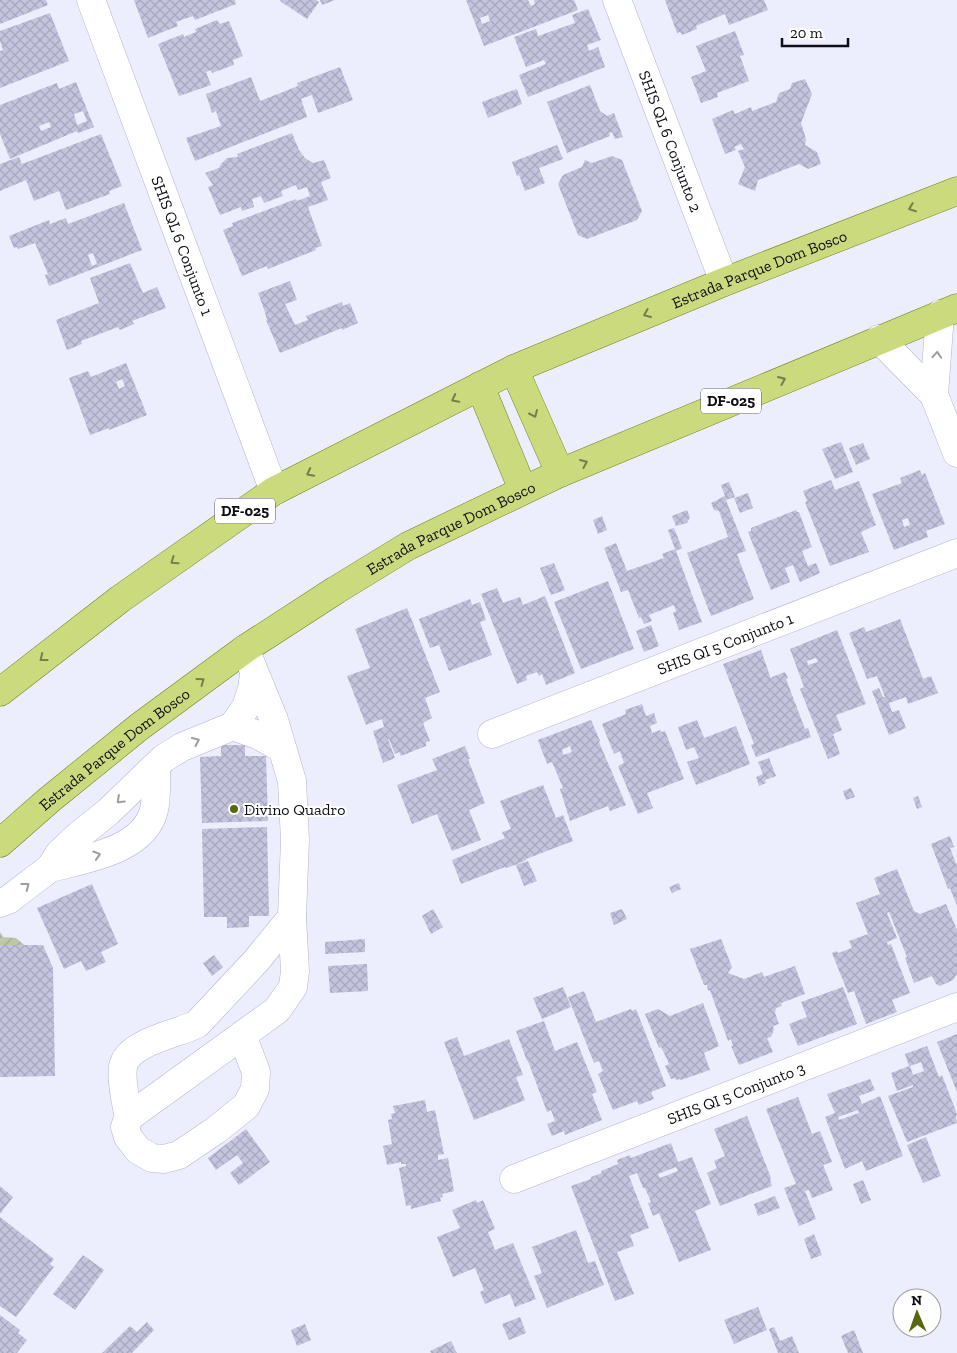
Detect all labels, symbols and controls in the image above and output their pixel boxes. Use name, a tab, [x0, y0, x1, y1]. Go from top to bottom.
scale bar	[782, 15, 848, 47]
text: 20 m	[790, 24, 823, 42]
street label: SHIS QL 6 Conjunto 2	[635, 68, 706, 215]
street label: SHIS QL 6 Conjunto 1	[147, 173, 217, 318]
one-way arrow	[908, 203, 916, 213]
street label: Estrada Parque Dom Bosco	[669, 226, 850, 313]
one-way arrow	[643, 308, 652, 318]
one-way arrow	[931, 350, 942, 358]
one-way arrow	[777, 375, 786, 386]
road number: DF-025	[701, 388, 761, 414]
one-way arrow	[451, 393, 460, 403]
one-way arrow	[527, 409, 538, 418]
one-way arrow	[579, 459, 588, 470]
one-way arrow	[306, 467, 315, 477]
street label: Estrada Parque Dom Bosco	[363, 477, 538, 579]
road number: DF-025	[215, 498, 275, 524]
one-way arrow	[170, 555, 180, 564]
street label: SHIS QI 5 Conjunto 1	[655, 609, 796, 679]
one-way arrow	[40, 652, 49, 660]
one-way arrow	[195, 678, 205, 687]
street label: Estrada Parque Dom Bosco	[35, 684, 194, 814]
one-way arrow	[191, 736, 200, 747]
one-way arrow	[117, 794, 126, 803]
place label: Divino Quadro	[244, 800, 345, 819]
marker: Divino Quadro	[228, 803, 240, 815]
one-way arrow	[93, 851, 101, 861]
one-way arrow	[20, 884, 29, 892]
street label: SHIS QI 5 Conjunto 3	[665, 1058, 808, 1129]
north arrow	[892, 1288, 942, 1338]
text: N	[911, 1292, 923, 1309]

